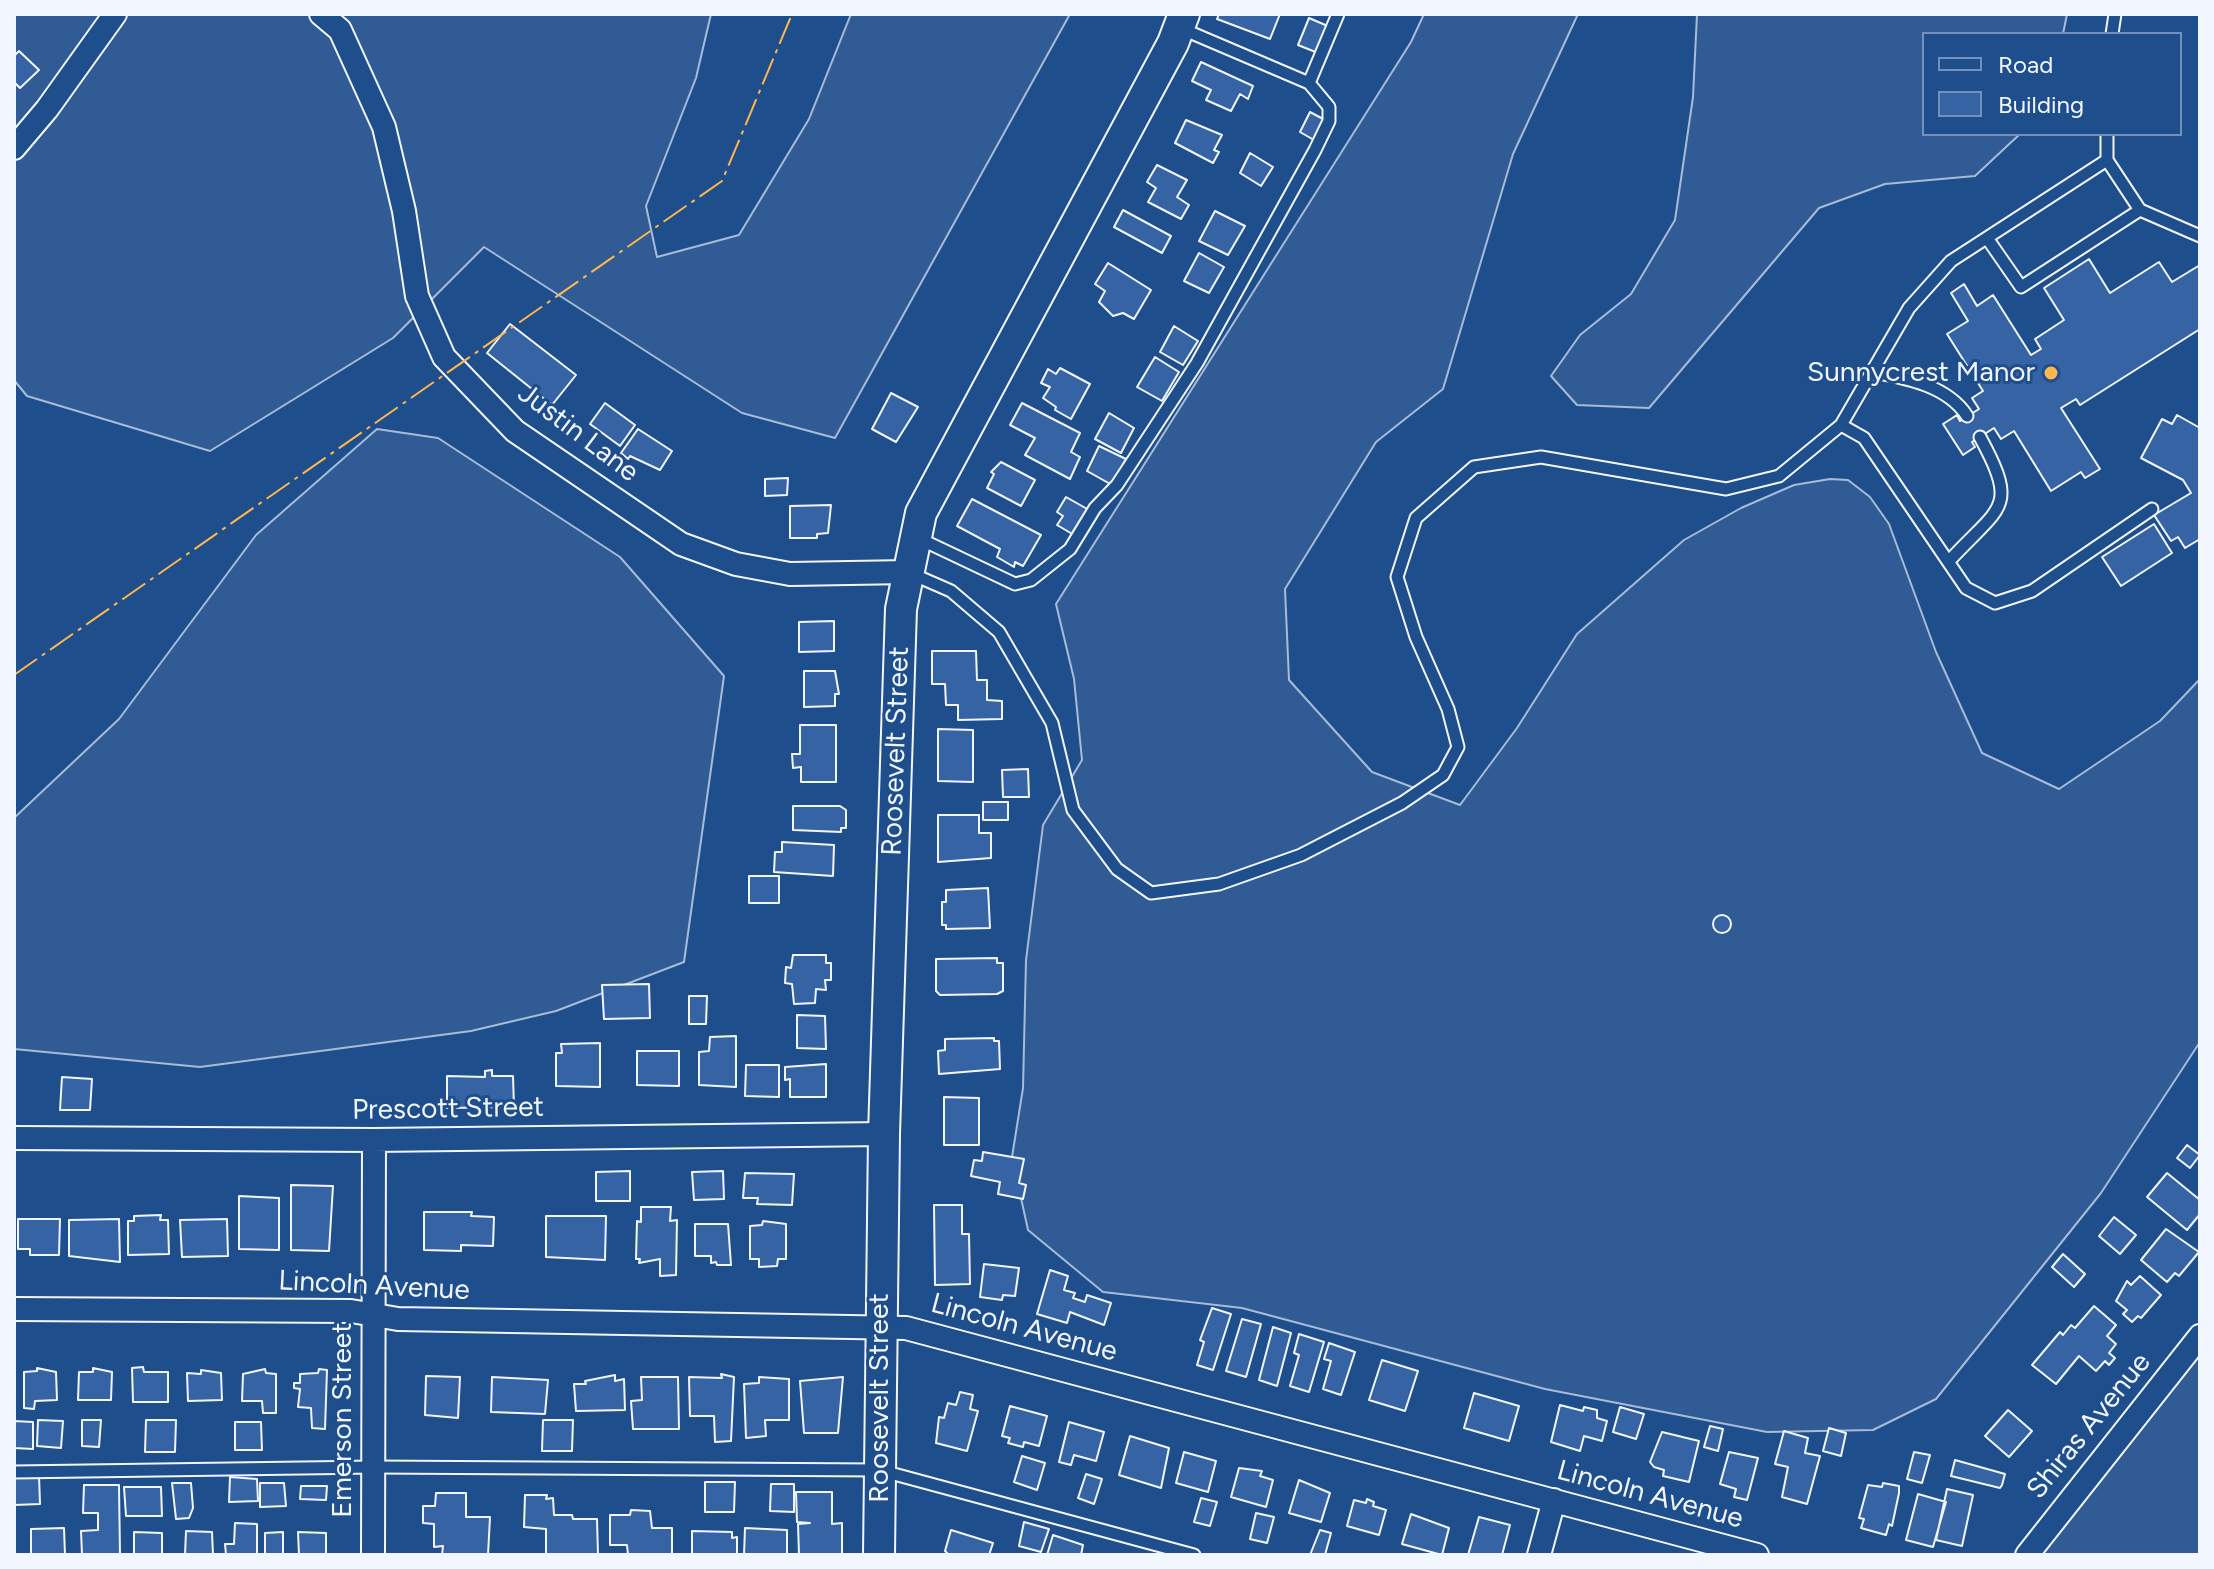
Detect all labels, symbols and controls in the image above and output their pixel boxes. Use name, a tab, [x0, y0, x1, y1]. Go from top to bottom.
legend	[1922, 32, 2182, 136]
text: Road	[1998, 50, 2053, 79]
text: Building	[1998, 90, 2084, 119]
place label: Sunnycrest Manor	[1807, 356, 2035, 390]
marker: Sunnycrest Manor	[2042, 364, 2060, 382]
street label: Justin Lane	[511, 377, 645, 489]
street label: Roosevelt Street	[876, 646, 916, 856]
street label: Prescott Street	[352, 1091, 544, 1127]
street label: Lincoln Avenue	[278, 1264, 470, 1308]
street label: Lincoln Avenue	[927, 1287, 1121, 1369]
street label: Roosevelt Street	[863, 1293, 897, 1503]
street label: Emerson Street	[326, 1322, 360, 1518]
street label: Shiras Avenue	[2020, 1346, 2158, 1506]
street label: Lincoln Avenue	[1553, 1454, 1747, 1536]

